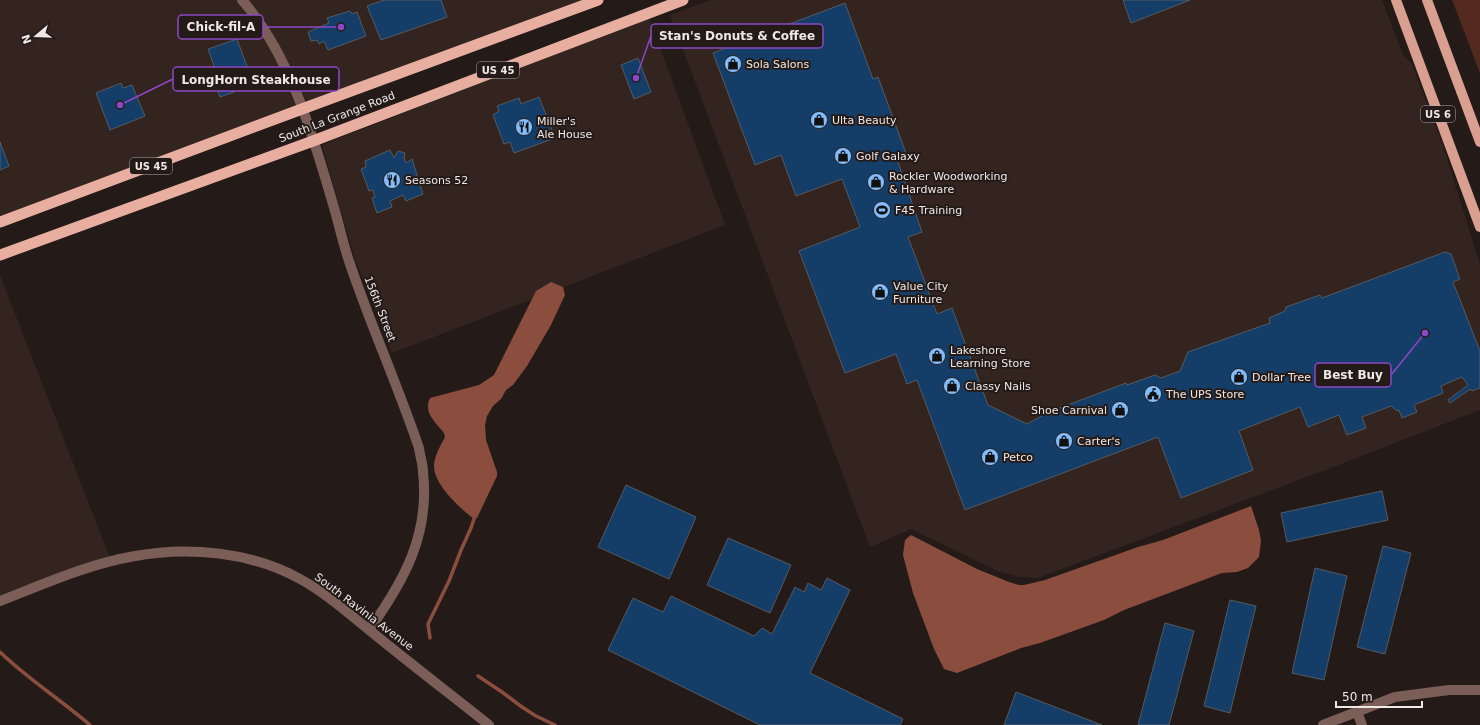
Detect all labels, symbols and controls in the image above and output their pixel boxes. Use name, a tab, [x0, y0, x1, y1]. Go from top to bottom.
callout: Chick-fil-A	[178, 15, 263, 39]
north arrow	[16, 16, 56, 56]
text: Chick-fil-A	[187, 20, 256, 34]
callout: Stan's Donuts & Coffee	[651, 24, 823, 48]
text: Stan's Donuts & Coffee	[659, 29, 815, 43]
text: N	[19, 33, 35, 46]
shop icon: Sola Salons	[723, 54, 743, 74]
place label: Sola Salons	[746, 58, 809, 71]
road number: US 45	[477, 62, 519, 78]
callout: LongHorn Steakhouse	[173, 67, 339, 91]
text: LongHorn Steakhouse	[181, 73, 331, 87]
street label: South La Grange Road	[277, 89, 397, 145]
road number: US 6	[1421, 106, 1455, 122]
shop icon: Ulta Beauty	[809, 110, 829, 130]
place label: Ulta Beauty	[832, 114, 897, 127]
place label: Miller's Ale House	[537, 115, 593, 141]
restaurant icon: Miller's Ale House	[514, 117, 534, 137]
shop icon: Golf Galaxy	[833, 146, 853, 166]
place label: Golf Galaxy	[856, 150, 920, 163]
road number: US 45	[130, 158, 172, 174]
restaurant icon: Seasons 52	[382, 170, 402, 190]
place label: Rockler Woodworking & Hardware	[889, 170, 1007, 196]
shop icon: Rockler Woodworking & Hardware	[866, 172, 886, 192]
place label: Seasons 52	[405, 174, 468, 187]
sports icon: F45 Training	[872, 200, 892, 220]
place label: F45 Training	[895, 204, 962, 217]
street label: 156th Street	[362, 274, 399, 344]
place label: Value City Furniture	[893, 280, 949, 306]
shop icon: Value City Furniture	[870, 282, 890, 302]
place label: Lakeshore Learning Store	[950, 344, 1031, 370]
shop icon: Lakeshore Learning Store	[927, 346, 947, 366]
callout: Best Buy	[1315, 363, 1391, 387]
shop icon: Dollar Tree	[1229, 367, 1249, 387]
text: Best Buy	[1323, 368, 1383, 382]
place label: Dollar Tree	[1252, 371, 1311, 384]
shop icon: Classy Nails	[942, 376, 962, 396]
place label: Classy Nails	[965, 380, 1031, 393]
public building icon: The UPS Store	[1143, 384, 1163, 404]
place label: The UPS Store	[1165, 388, 1244, 401]
shop icon: Shoe Carnival	[1110, 400, 1130, 420]
place label: Shoe Carnival	[1031, 404, 1107, 417]
shop icon: Carter's	[1054, 431, 1074, 451]
place label: Carter's	[1077, 435, 1121, 448]
shop icon: Petco	[980, 447, 1000, 467]
place label: Petco	[1003, 451, 1033, 464]
street label: South Ravinia Avenue	[312, 571, 416, 654]
scale bar	[1336, 683, 1422, 709]
text: 50 m	[1342, 690, 1373, 704]

